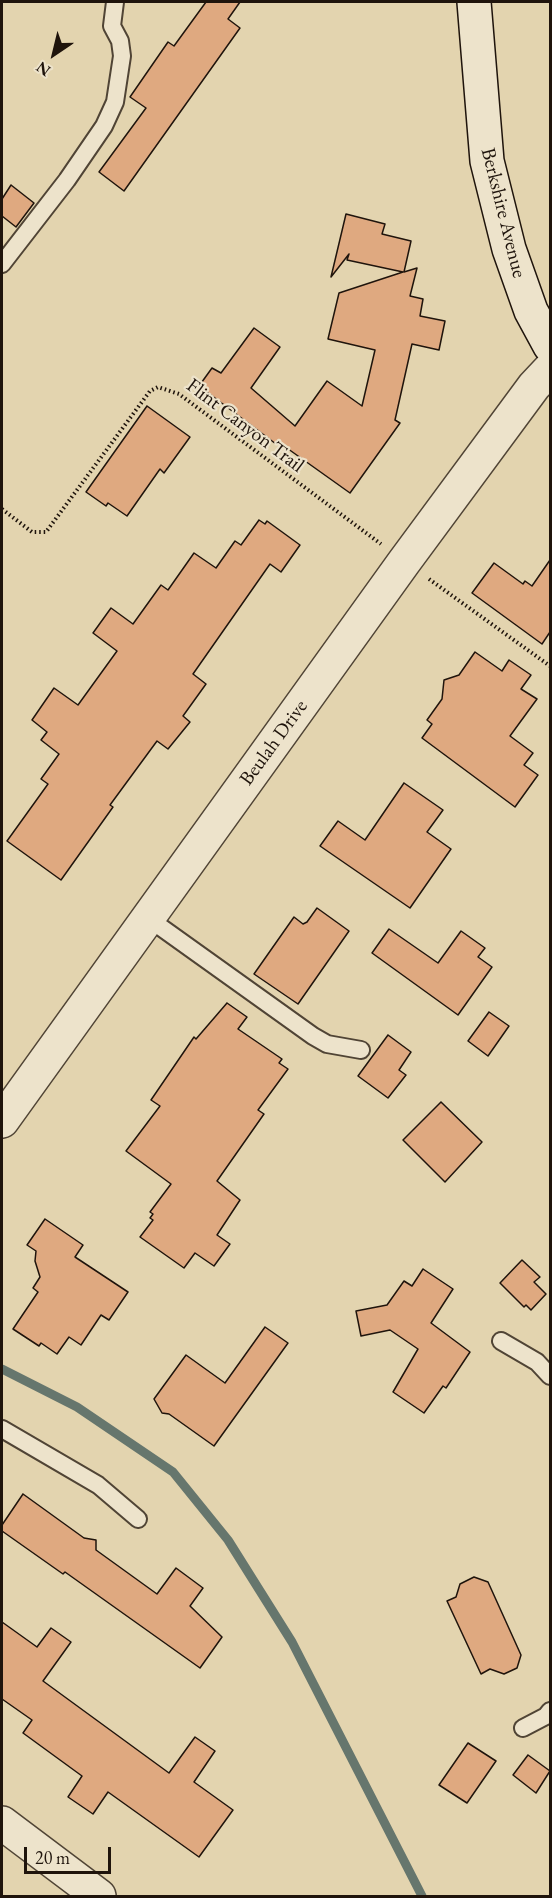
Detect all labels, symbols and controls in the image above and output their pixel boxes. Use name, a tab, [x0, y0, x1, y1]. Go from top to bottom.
north arrow	[24, 24, 84, 84]
text: N	[32, 57, 55, 81]
street label: Berkshire Avenue	[475, 146, 531, 280]
street label: Flint Canyon Trail	[181, 374, 309, 478]
street label: Beulah Drive	[235, 696, 313, 790]
scale bar	[27, 1835, 114, 1873]
text: 20 m	[35, 1846, 70, 1869]

